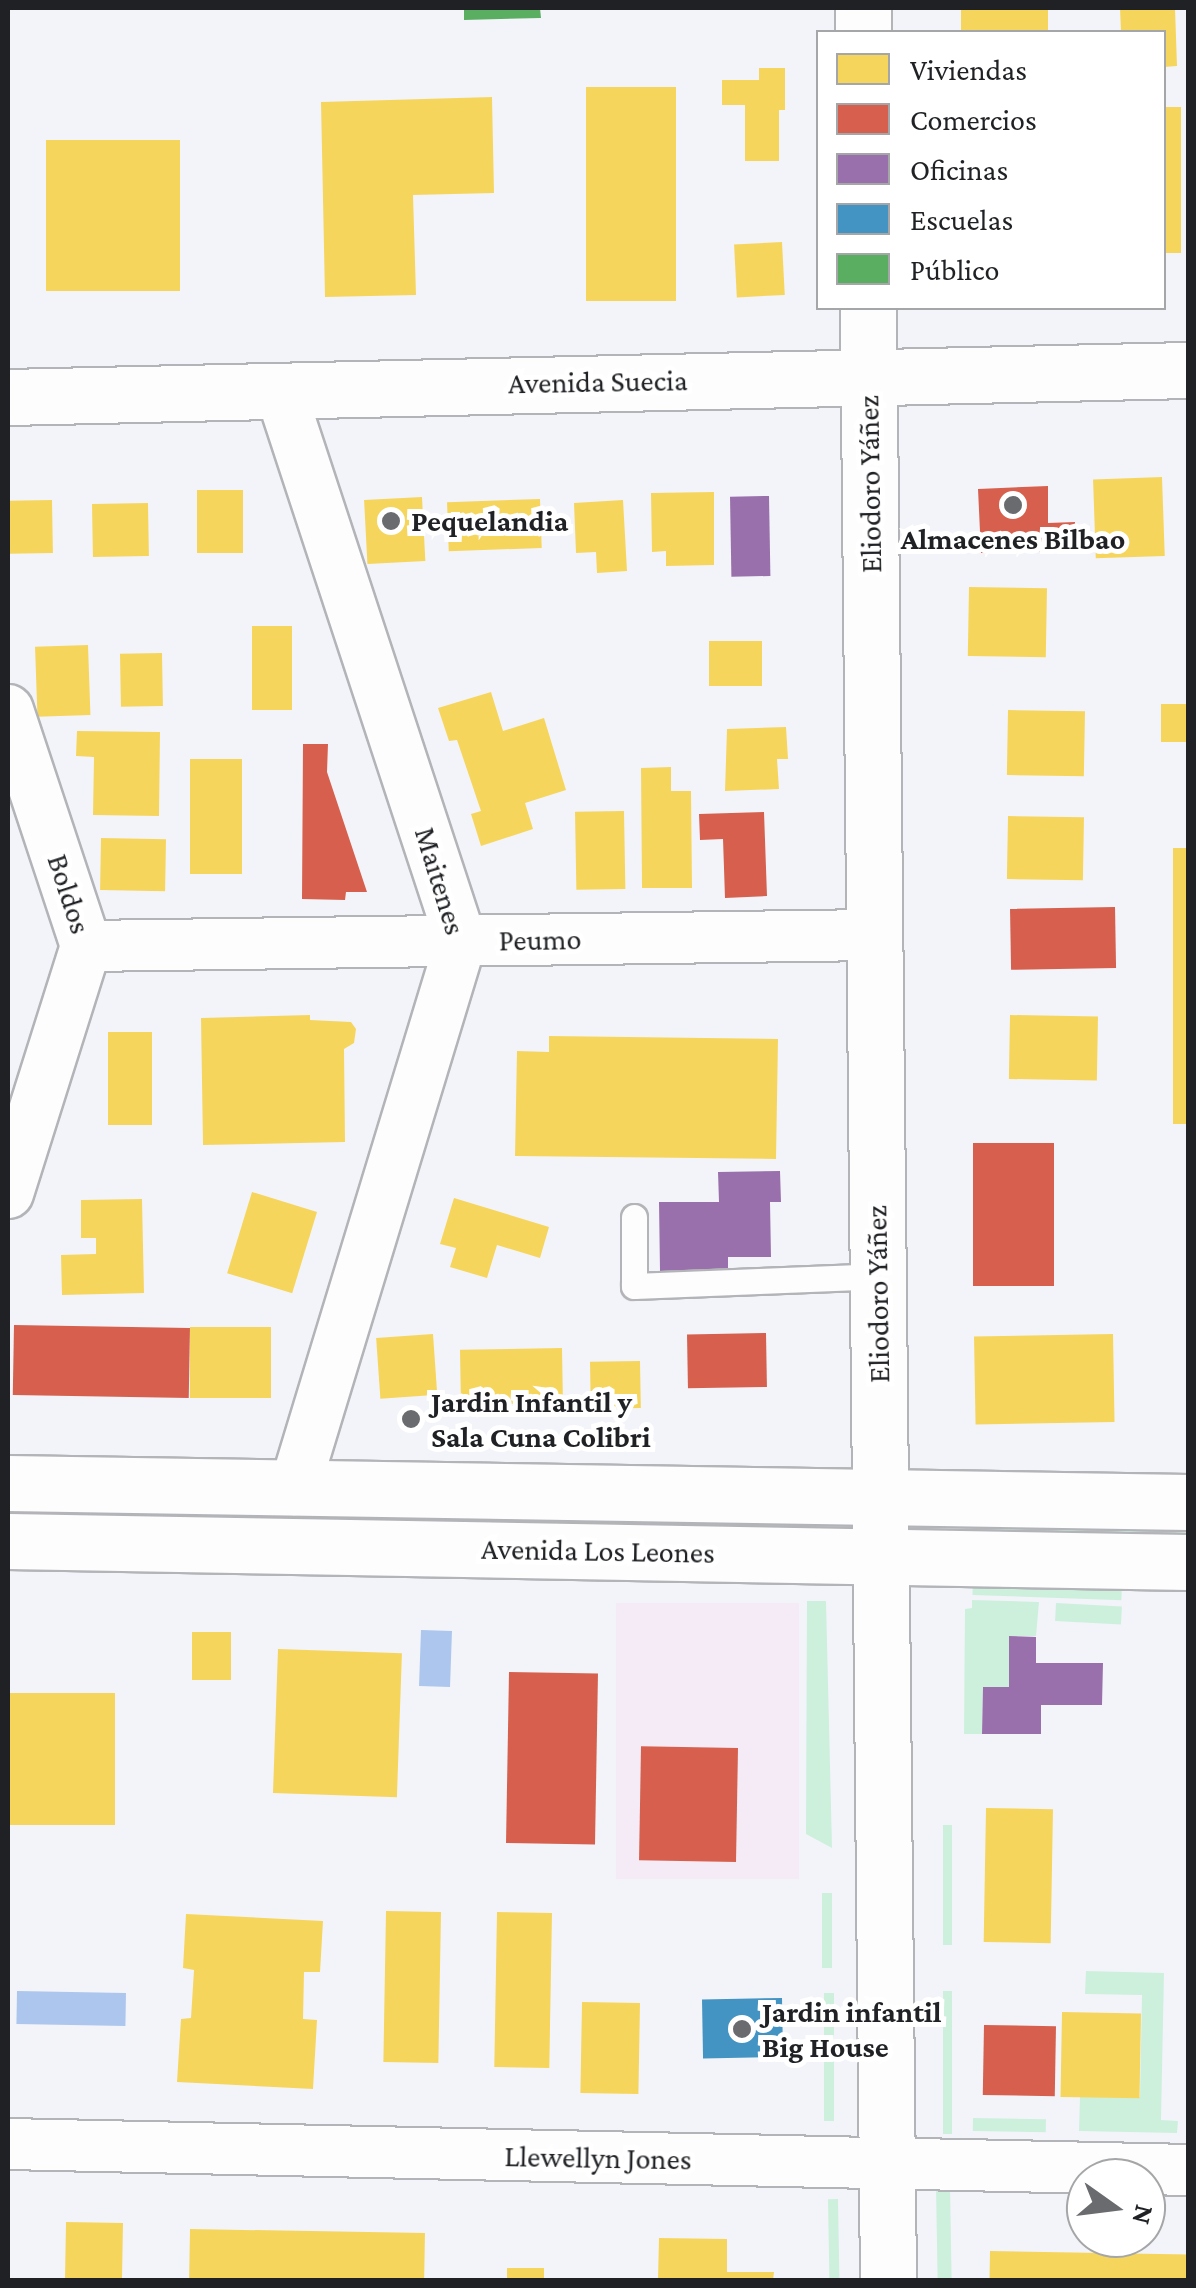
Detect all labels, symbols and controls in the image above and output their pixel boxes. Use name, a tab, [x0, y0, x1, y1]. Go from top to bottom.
legend	[816, 30, 1166, 310]
text: Viviendas	[910, 53, 1027, 86]
text: Comercios	[910, 103, 1037, 136]
text: Oficinas	[910, 153, 1008, 186]
text: Escuelas	[910, 203, 1013, 236]
text: Público	[910, 253, 999, 286]
street label: Avenida Suecia	[508, 362, 688, 402]
street label: Eliodoro Yáñez	[850, 395, 890, 573]
marker: Almacenes Bilbao	[1002, 494, 1024, 516]
place label: Pequelandia	[411, 503, 568, 539]
marker: Pequelandia	[380, 510, 402, 532]
place label: Almacenes Bilbao	[901, 521, 1125, 557]
street label: Maitenes	[407, 823, 473, 939]
street label: Boldos	[39, 850, 99, 938]
street label: Peumo	[498, 921, 582, 959]
street label: Eliodoro Yáñez	[858, 1205, 898, 1383]
place label: Jardin Infantil y Sala Cuna Colibri	[431, 1384, 651, 1454]
marker: Jardin Infantil y Sala Cuna Colibri	[400, 1408, 422, 1430]
street label: Avenida Los Leones	[481, 1531, 715, 1571]
place label: Jardin infantil Big House	[762, 1994, 941, 2064]
marker: Jardin infantil Big House	[731, 2018, 753, 2040]
street label: Llewellyn Jones	[504, 2138, 692, 2178]
north arrow	[1066, 2158, 1166, 2258]
text: N	[1126, 2202, 1161, 2228]

